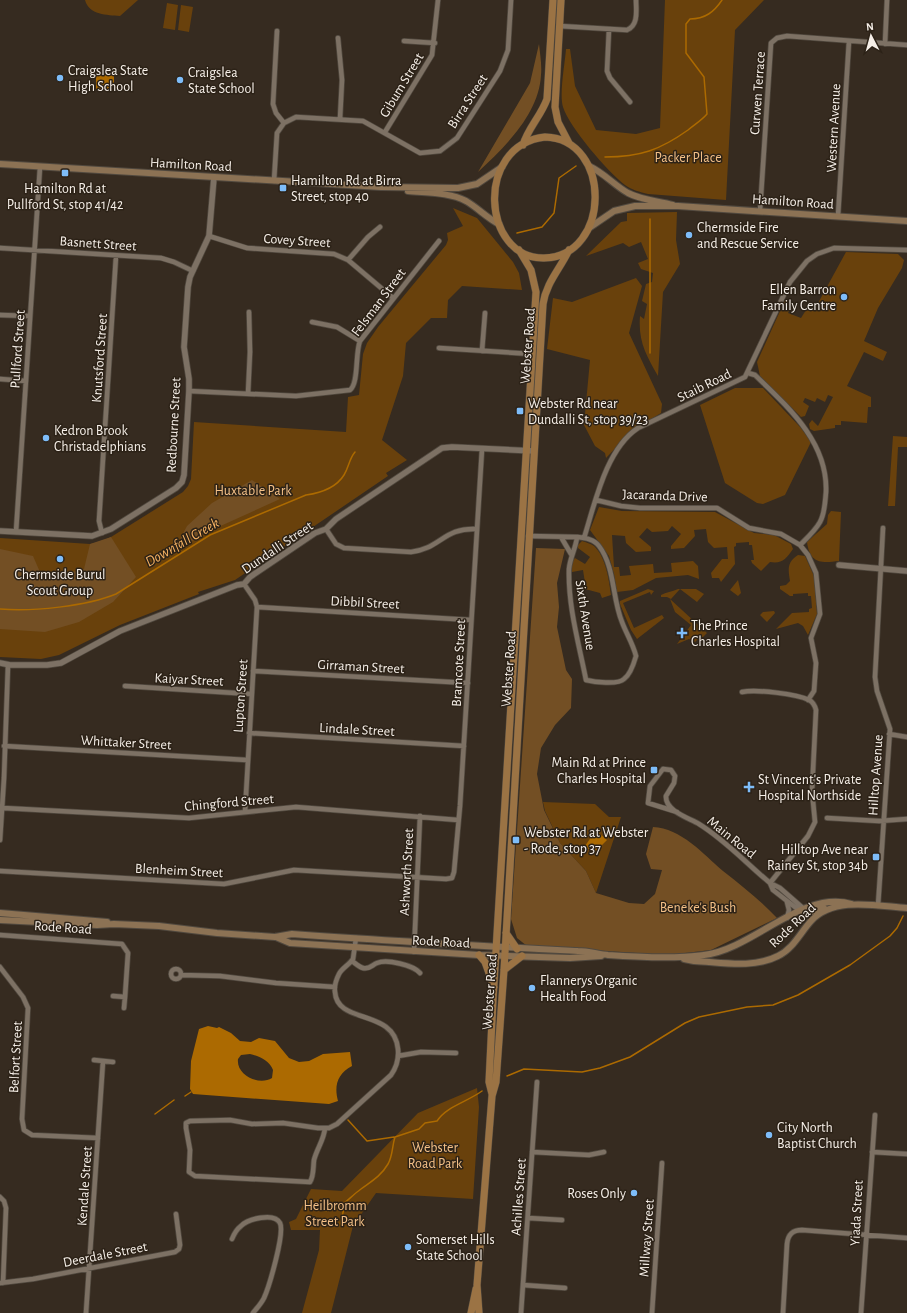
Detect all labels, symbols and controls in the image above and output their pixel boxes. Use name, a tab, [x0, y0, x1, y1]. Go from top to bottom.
north arrow	[851, 16, 891, 56]
text: N	[866, 21, 874, 32]
street label: Gibum Street	[377, 50, 427, 120]
street label: Curwen Terrace	[748, 51, 768, 135]
place label: Craigslea State High School	[68, 64, 148, 94]
place label: Craigslea State School	[188, 66, 255, 96]
street label: Birra Street	[445, 71, 491, 131]
marker: Craigslea State High School	[55, 73, 65, 83]
marker: Craigslea State School	[175, 75, 185, 85]
street label: Western Avenue	[825, 83, 843, 173]
park label: Packer Place	[654, 151, 722, 165]
street label: Hamilton Road	[150, 156, 232, 174]
marker: Hamilton Rd at Pullford St, stop 41/42	[60, 168, 70, 178]
place label: Hamilton Rd at Birra Street, stop 40	[291, 174, 402, 204]
place label: Hamilton Rd at Pullford St, stop 41/42	[7, 182, 123, 212]
marker: Hamilton Rd at Birra Street, stop 40	[278, 183, 288, 193]
street label: Hamilton Road	[752, 192, 834, 212]
place label: Chermside Fire and Rescue Service	[697, 221, 799, 251]
marker: Chermside Fire and Rescue Service	[684, 230, 694, 240]
street label: Covey Street	[263, 232, 331, 250]
street label: Basnett Street	[59, 234, 137, 254]
street label: Felsman Street	[349, 266, 409, 339]
place label: Ellen Barron Family Centre	[762, 283, 836, 313]
marker: Ellen Barron Family Centre	[839, 292, 849, 302]
street label: Webster Road	[518, 308, 538, 385]
street label: Pullford Street	[8, 309, 28, 389]
street label: Knutsford Street	[90, 313, 110, 403]
street label: Staib Road	[675, 367, 734, 405]
street label: Redbourne Street	[165, 376, 184, 473]
place label: Webster Rd near Dundalli St, stop 39/23	[528, 397, 648, 427]
marker: Webster Rd near Dundalli St, stop 39/23	[515, 406, 525, 416]
place label: Kedron Brook Christadelphians	[54, 424, 146, 454]
marker: Kedron Brook Christadelphians	[41, 433, 51, 443]
park label: Huxtable Park	[214, 484, 292, 498]
street label: Jacaranda Drive	[622, 488, 708, 504]
water label: Downfall Creek	[143, 515, 222, 570]
street label: Dundalli Street	[239, 519, 316, 577]
marker: Chermside Burul Scout Group	[55, 554, 65, 564]
place label: Chermside Burul Scout Group	[15, 568, 105, 598]
street label: Sixth Avenue	[573, 579, 597, 651]
street label: Dibbil Street	[330, 594, 400, 612]
street label: Bramcote Street	[450, 618, 468, 707]
place label: The Prince Charles Hospital	[691, 619, 780, 649]
marker: The Prince Charles Hospital	[676, 627, 688, 639]
street label: Webster Road	[499, 631, 519, 708]
street label: Lupton Street	[231, 658, 251, 733]
street label: Girraman Street	[317, 658, 405, 676]
street label: Kaiyar Street	[154, 671, 224, 689]
street label: Lindale Street	[319, 721, 395, 739]
street label: Whittaker Street	[80, 734, 172, 752]
street label: Hilltop Avenue	[866, 734, 886, 816]
place label: Main Rd at Prince Charles Hospital	[552, 756, 646, 786]
marker: Main Rd at Prince Charles Hospital	[649, 765, 659, 775]
place label: St Vincent's Private Hospital Northside	[758, 773, 861, 803]
marker: St Vincent's Private Hospital Northside	[743, 781, 755, 793]
street label: Chingford Street	[184, 792, 275, 814]
street label: Main Road	[704, 814, 758, 862]
place label: Webster Rd at Webster - Rode, stop 37	[524, 826, 649, 856]
street label: Ashworth Street	[398, 827, 416, 916]
marker: Webster Rd at Webster - Rode, stop 37	[511, 835, 521, 845]
place label: Hilltop Ave near Rainey St, stop 34b	[767, 843, 868, 873]
marker: Hilltop Ave near Rainey St, stop 34b	[871, 852, 881, 862]
street label: Blenheim Street	[135, 862, 224, 880]
park label: Beneke's Bush	[660, 901, 736, 915]
street label: Rode Road	[767, 901, 819, 951]
street label: Rode Road	[34, 919, 92, 937]
street label: Rode Road	[412, 933, 470, 951]
street label: Webster Road	[480, 954, 500, 1031]
place label: Flannerys Organic Health Food	[540, 974, 638, 1004]
marker: Flannerys Organic Health Food	[527, 983, 537, 993]
street label: Belfort Street	[7, 1020, 25, 1094]
place label: City North Baptist Church	[777, 1121, 857, 1151]
marker: City North Baptist Church	[764, 1130, 774, 1140]
park label: Webster Road Park	[408, 1141, 463, 1171]
street label: Kendale Street	[75, 1145, 95, 1226]
street label: Achilles Street	[509, 1157, 529, 1236]
street label: Yiada Street	[848, 1179, 866, 1246]
place label: Roses Only	[567, 1187, 626, 1201]
marker: Roses Only	[629, 1188, 639, 1198]
street label: Millway Street	[637, 1198, 657, 1278]
park label: Heilbromm Street Park	[303, 1199, 367, 1229]
place label: Somerset Hills State School	[416, 1233, 495, 1263]
street label: Deerdale Street	[62, 1240, 149, 1270]
marker: Somerset Hills State School	[403, 1242, 413, 1252]

